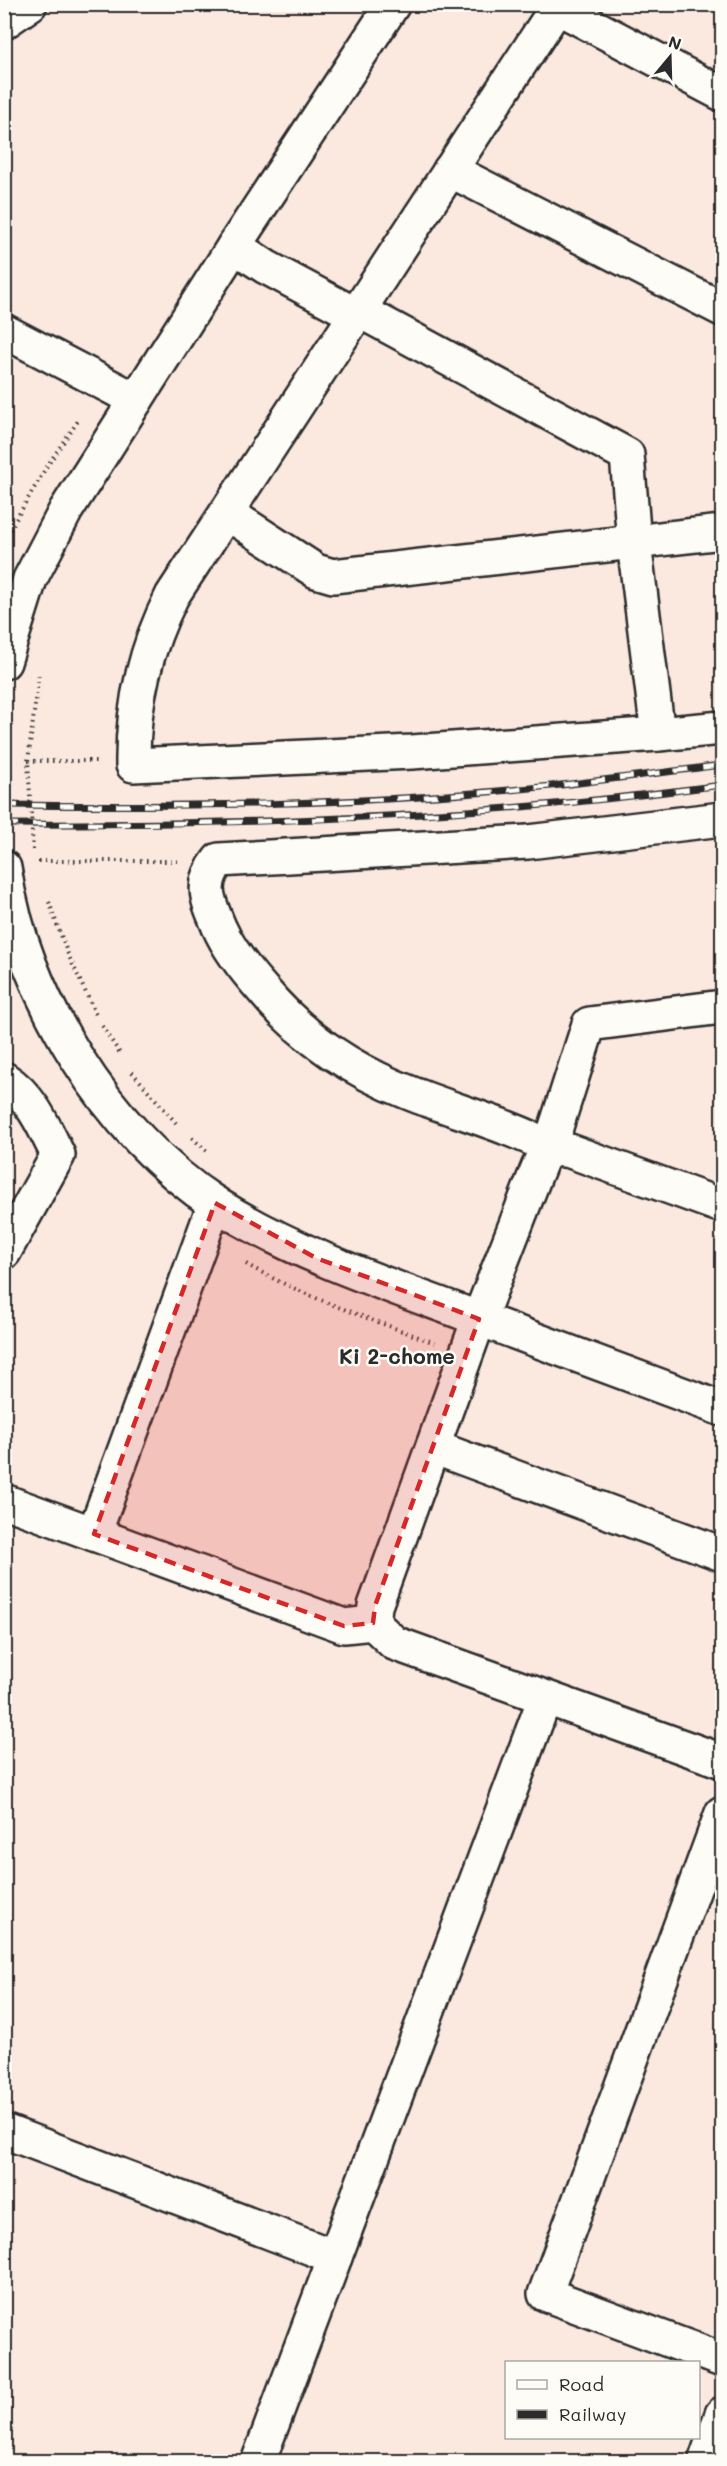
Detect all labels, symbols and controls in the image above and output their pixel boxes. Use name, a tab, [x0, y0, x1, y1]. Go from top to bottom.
north arrow	[640, 27, 700, 87]
text: N	[666, 30, 684, 54]
district label: Ki 2-chome	[339, 1342, 455, 1369]
legend	[505, 2361, 700, 2439]
text: Road	[559, 2372, 604, 2396]
text: Railway	[559, 2402, 626, 2426]

